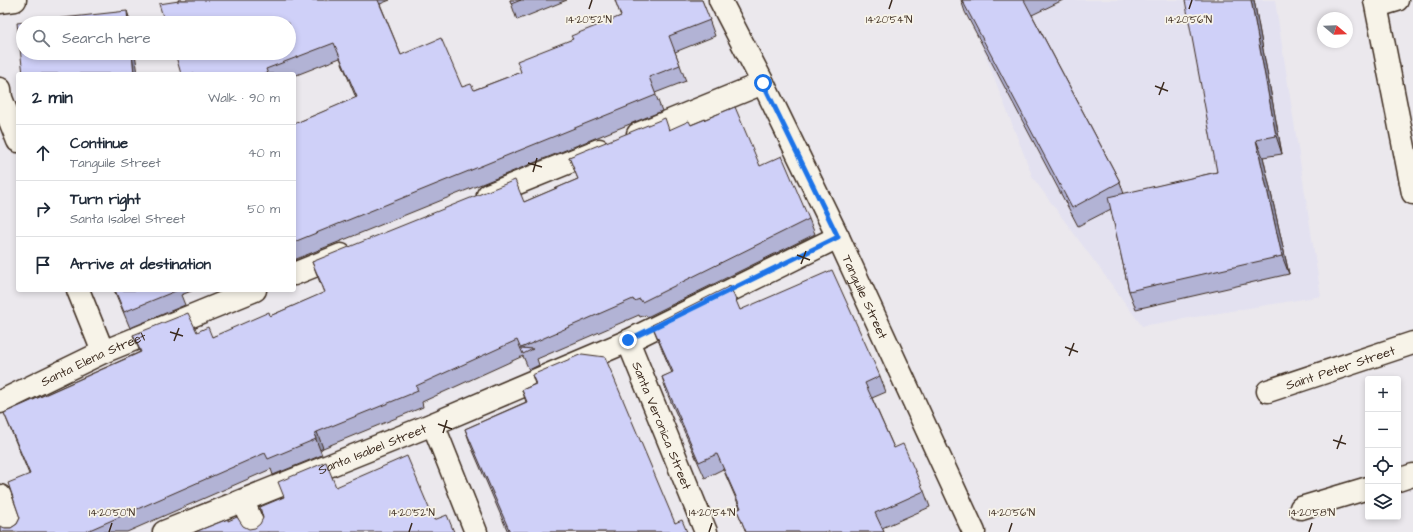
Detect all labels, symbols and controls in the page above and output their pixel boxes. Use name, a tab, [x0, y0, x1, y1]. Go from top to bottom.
north arrow	[1317, 12, 1353, 48]
text: 14°20'52"N	[566, 13, 612, 27]
text: 14°20'54"N	[866, 13, 912, 27]
text: 14°20'56"N	[1166, 13, 1212, 27]
search box	[16, 16, 296, 60]
icon: search	[30, 27, 52, 49]
text: Search here	[62, 28, 151, 49]
route start	[754, 74, 772, 92]
text: 2 min	[32, 86, 73, 110]
text: Walk · 90 m	[208, 89, 280, 107]
text: Continue	[70, 133, 128, 154]
icon: ahead	[32, 142, 54, 164]
text: 40 m	[248, 144, 280, 162]
text: Tanguile Street	[70, 154, 161, 172]
text: Turn right	[70, 189, 141, 210]
icon: right	[32, 198, 54, 220]
text: 50 m	[247, 200, 280, 218]
text: Santa Isabel Street	[70, 210, 185, 228]
street label: Tanguile Street	[837, 252, 892, 343]
icon: arrive	[32, 254, 54, 276]
text: Arrive at destination	[70, 254, 211, 275]
street label: Santa Elena Street	[38, 327, 150, 391]
route end	[619, 331, 637, 349]
street label: Saint Peter Street	[1283, 341, 1398, 395]
street label: Santa Veronica Street	[627, 359, 696, 493]
map controls	[1365, 376, 1401, 520]
button: +	[1365, 376, 1401, 412]
button: −	[1365, 412, 1401, 448]
street label: Santa Isabel Street	[315, 419, 430, 479]
button: locate	[1365, 448, 1401, 484]
button: layers	[1365, 484, 1401, 520]
text: 14°20'50"N	[89, 506, 135, 520]
text: 14°20'52"N	[389, 506, 435, 520]
text: 14°20'54"N	[689, 506, 735, 520]
text: 14°20'56"N	[989, 506, 1035, 520]
text: 14°20'58"N	[1289, 506, 1335, 520]

